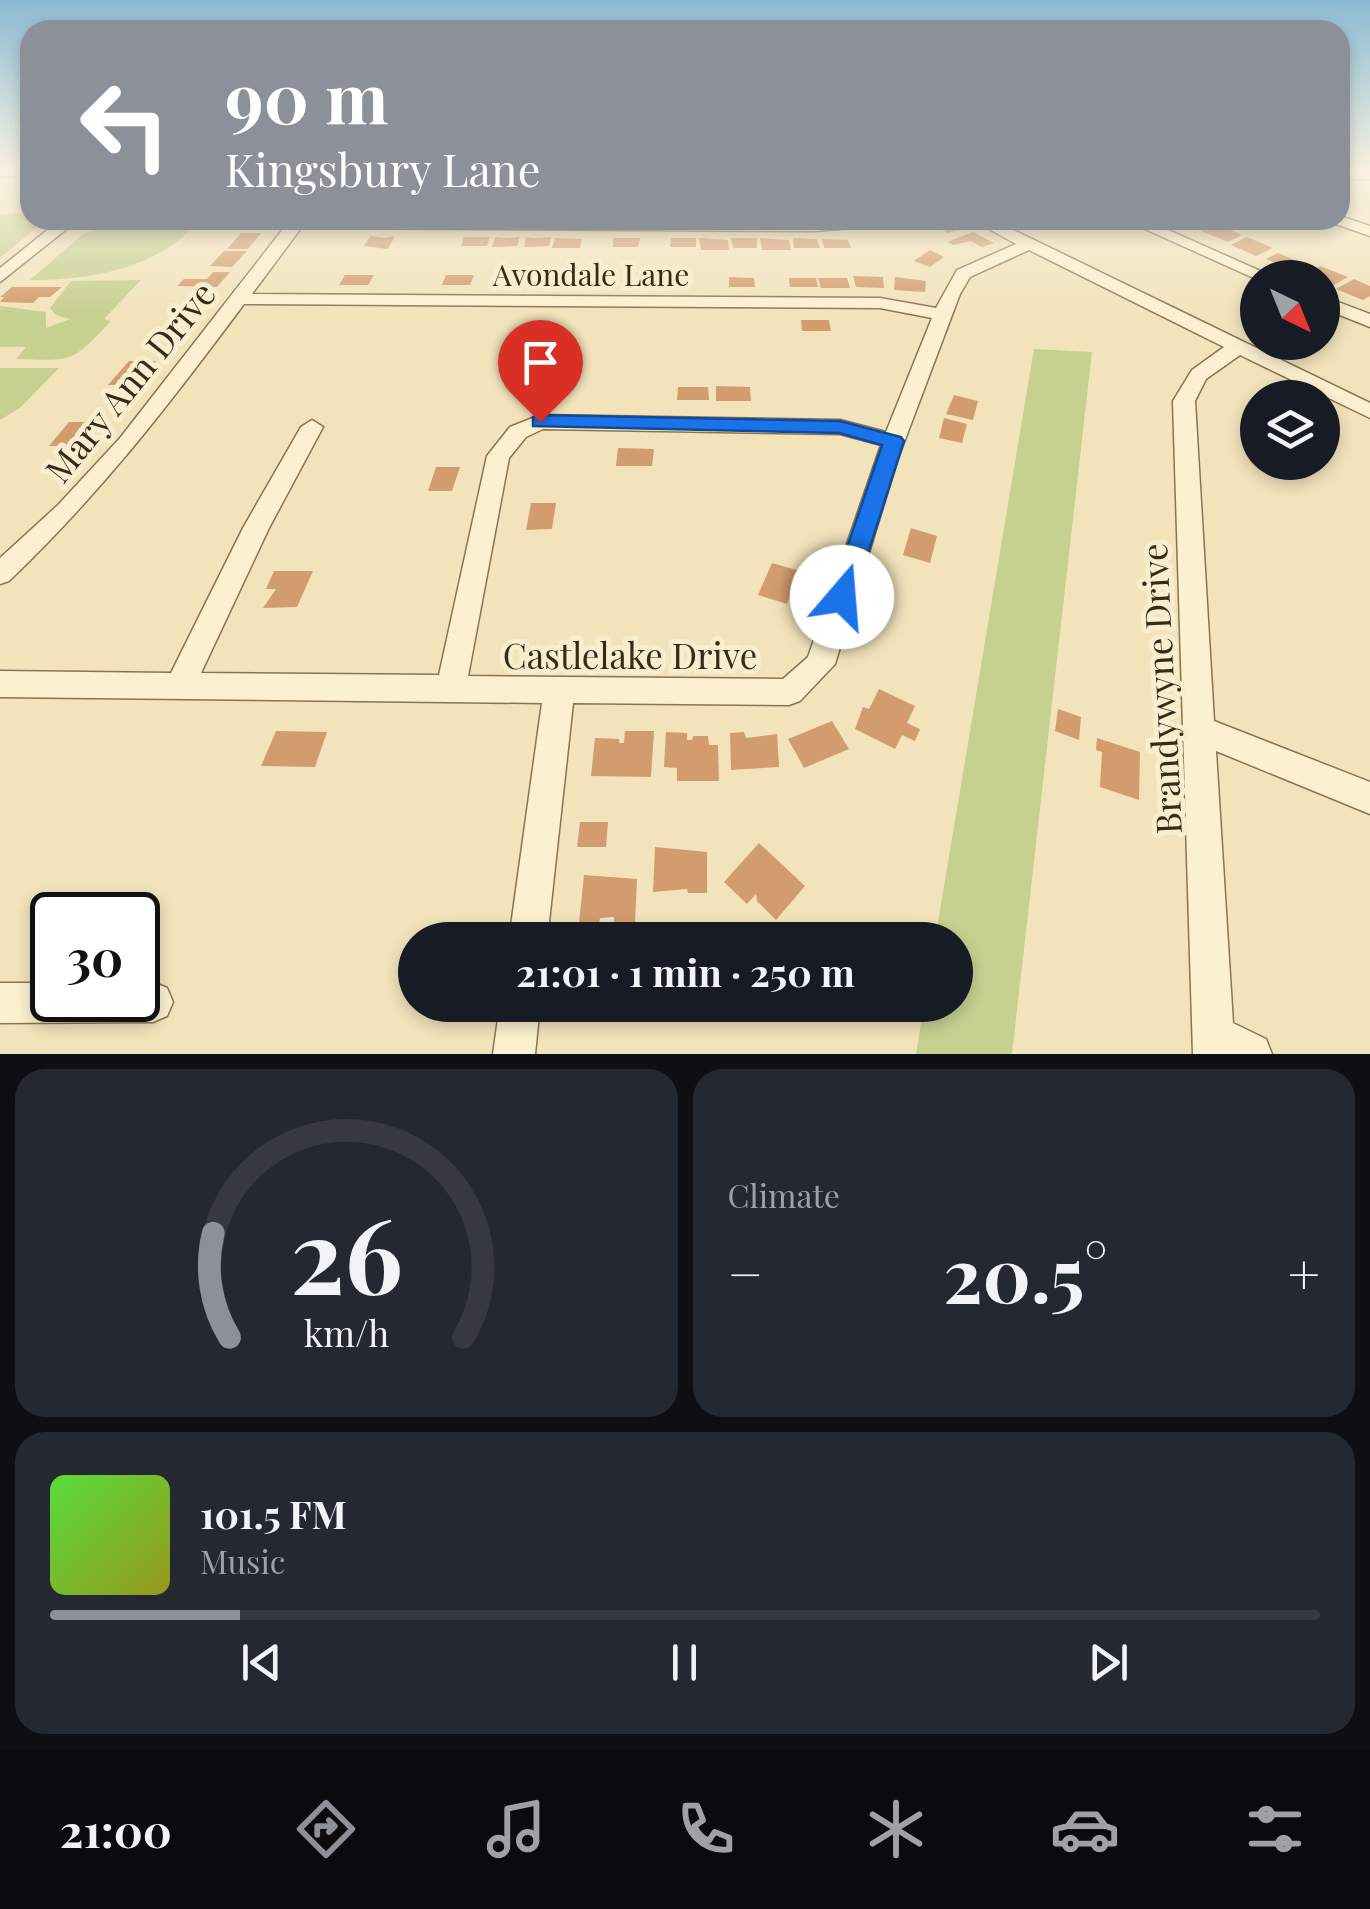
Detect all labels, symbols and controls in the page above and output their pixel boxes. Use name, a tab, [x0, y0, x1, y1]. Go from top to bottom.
text: 90 m	[225, 48, 389, 142]
icon: left	[60, 60, 190, 190]
text: Kingsbury Lane	[225, 138, 540, 198]
street label: Avondale Lane	[492, 254, 689, 294]
north arrow	[1240, 260, 1340, 360]
map controls	[1240, 260, 1340, 480]
street label: Mary Ann Drive	[33, 271, 225, 491]
pin	[498, 320, 583, 423]
icon: arrive	[513, 335, 568, 390]
button: layers	[1240, 380, 1340, 480]
street label: Brandywyne Drive	[1129, 542, 1191, 836]
position arrow	[790, 545, 894, 649]
street label: Castlelake Drive	[503, 631, 757, 678]
speed limit sign: 30	[30, 892, 160, 1022]
text: 21:01 · 1 min · 250 m	[516, 946, 855, 997]
text: Climate	[728, 1173, 840, 1216]
text: 26	[290, 1182, 403, 1321]
text: 20.5°	[943, 1222, 1108, 1322]
text: −	[728, 1235, 763, 1309]
text: +	[1288, 1235, 1320, 1309]
text: km/h	[303, 1308, 389, 1356]
text: 101.5 FM	[200, 1488, 347, 1539]
text: Music	[200, 1539, 285, 1582]
icon: previous	[234, 1635, 289, 1690]
icon: pause	[657, 1635, 712, 1690]
icon: next	[1081, 1635, 1136, 1690]
icon: directions	[291, 1794, 361, 1864]
icon: music	[481, 1794, 551, 1864]
icon: phone	[671, 1794, 741, 1864]
icon: climate	[861, 1794, 931, 1864]
icon: car	[1050, 1794, 1120, 1864]
icon: filters	[1240, 1794, 1310, 1864]
text: 21:00	[60, 1799, 172, 1859]

